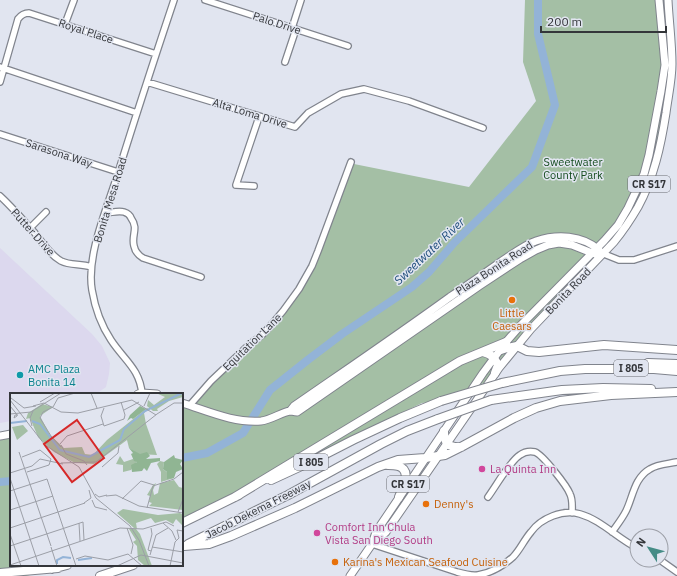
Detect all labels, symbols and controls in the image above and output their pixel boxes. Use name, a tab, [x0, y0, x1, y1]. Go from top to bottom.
scale bar	[541, 8, 666, 34]
street label: Palo Drive	[251, 9, 303, 37]
text: 200 m	[547, 14, 582, 29]
street label: Royal Place	[57, 16, 115, 46]
street label: Alta Loma Drive	[211, 95, 289, 131]
street label: Sarasona Way	[24, 136, 95, 171]
park label: Sweetwater County Park	[543, 155, 603, 182]
street label: Bonita Mesa Road	[90, 156, 130, 244]
road number: CR S17	[628, 176, 670, 192]
street label: Putter Drive	[8, 206, 58, 258]
water label: Sweetwater River	[390, 214, 468, 288]
street label: Plaza Bonita Road	[453, 238, 535, 298]
street label: Bonita Road	[542, 265, 594, 317]
marker: Little Caesars	[507, 295, 517, 305]
place label: Little Caesars	[492, 306, 532, 333]
street label: Equitation Lane	[220, 310, 284, 374]
road number: I 805	[614, 360, 648, 376]
place label: AMC Plaza Bonita 14	[28, 362, 80, 389]
marker: AMC Plaza Bonita 14	[15, 370, 25, 380]
inset map	[10, 393, 183, 566]
road number: I 805	[294, 454, 328, 470]
place label: La Quinta Inn	[490, 462, 556, 476]
marker: La Quinta Inn	[477, 464, 487, 474]
street label: Jacob Dekema Freeway	[203, 476, 314, 542]
road number: CR S17	[387, 476, 429, 492]
place label: Denny's	[434, 497, 474, 511]
marker: Denny's	[421, 499, 431, 509]
place label: Comfort Inn Chula Vista San Diego South	[325, 520, 433, 547]
marker: Comfort Inn Chula Vista San Diego South	[312, 528, 322, 538]
north arrow	[629, 528, 669, 568]
text: N	[633, 535, 649, 549]
place label: Karina's Mexican Seafood Cuisine	[343, 555, 508, 569]
marker: Karina's Mexican Seafood Cuisine	[330, 557, 340, 567]

